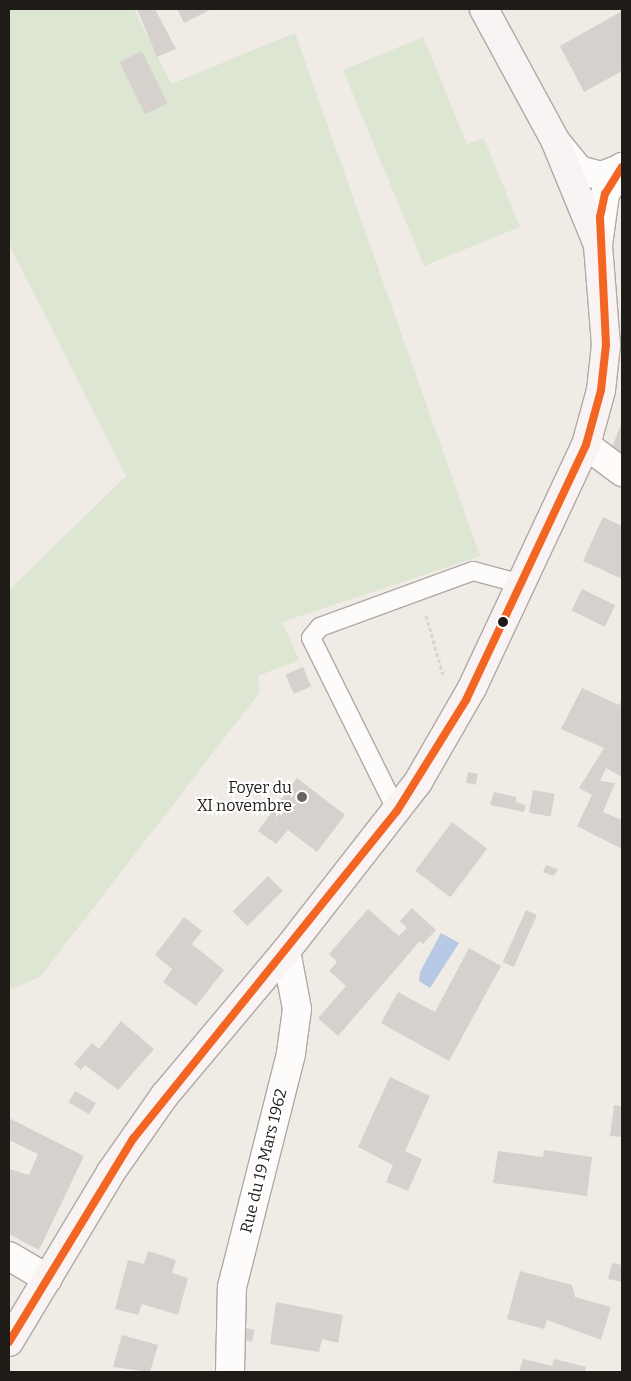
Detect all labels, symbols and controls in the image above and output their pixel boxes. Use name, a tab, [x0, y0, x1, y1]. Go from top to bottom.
unlabelled marker	[498, 617, 508, 627]
place label: Foyer du XI novembre	[197, 778, 292, 816]
marker: Foyer du XI novembre	[296, 791, 308, 803]
street label: Rue du 19 Mars 1962	[237, 1087, 291, 1235]

